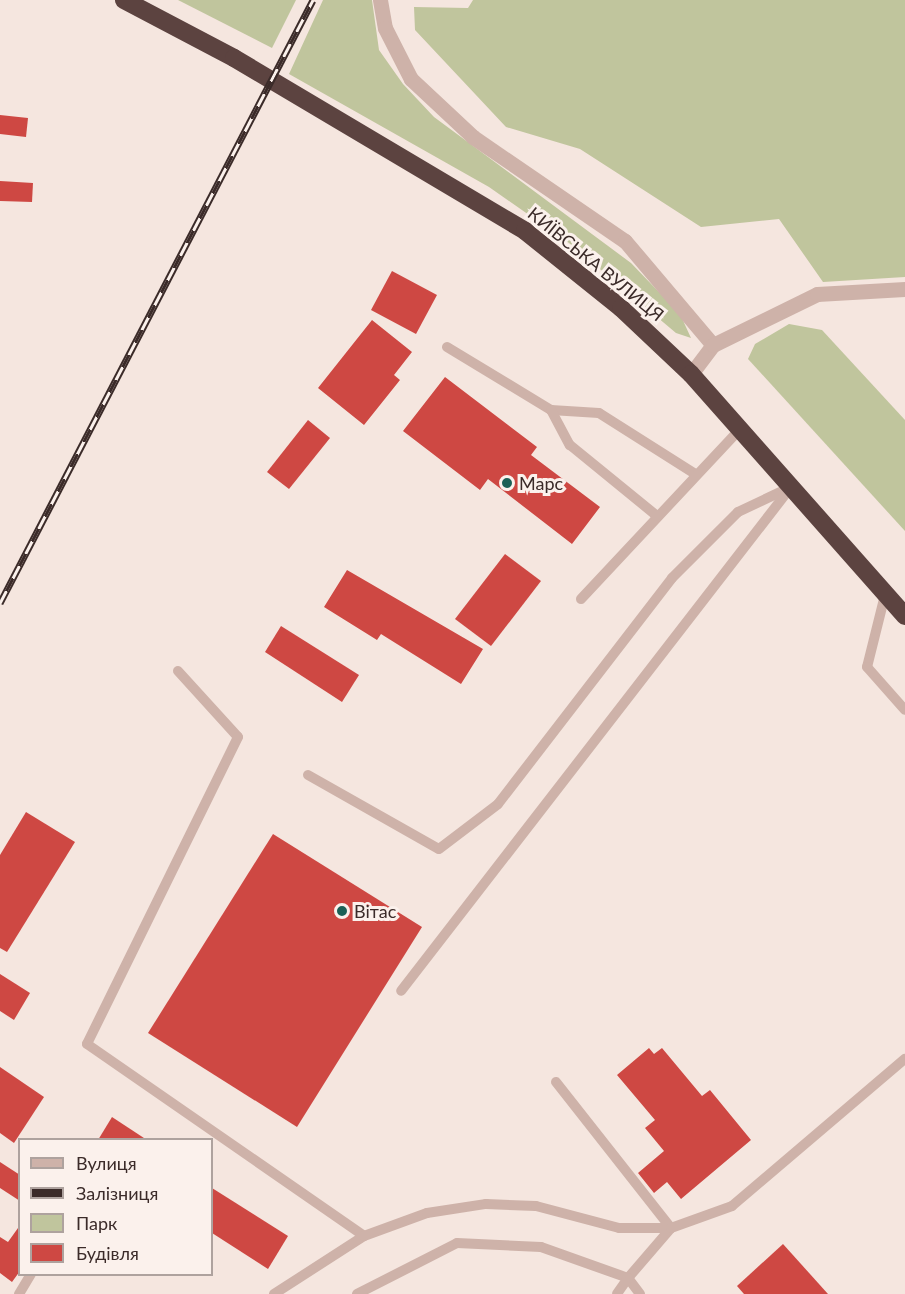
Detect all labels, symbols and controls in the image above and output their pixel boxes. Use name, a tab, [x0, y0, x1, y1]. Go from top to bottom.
street label: КИЇВСЬКА ВУЛИЦЯ	[524, 203, 668, 325]
place label: Марс	[519, 472, 563, 494]
marker: Марс	[500, 476, 514, 490]
place label: Вітас	[354, 900, 396, 922]
marker: Вітас	[335, 904, 349, 918]
legend	[18, 1138, 213, 1276]
text: Вулиця	[76, 1152, 137, 1174]
text: Залізниця	[76, 1182, 158, 1204]
text: Парк	[76, 1212, 117, 1234]
text: Будівля	[76, 1242, 139, 1264]

